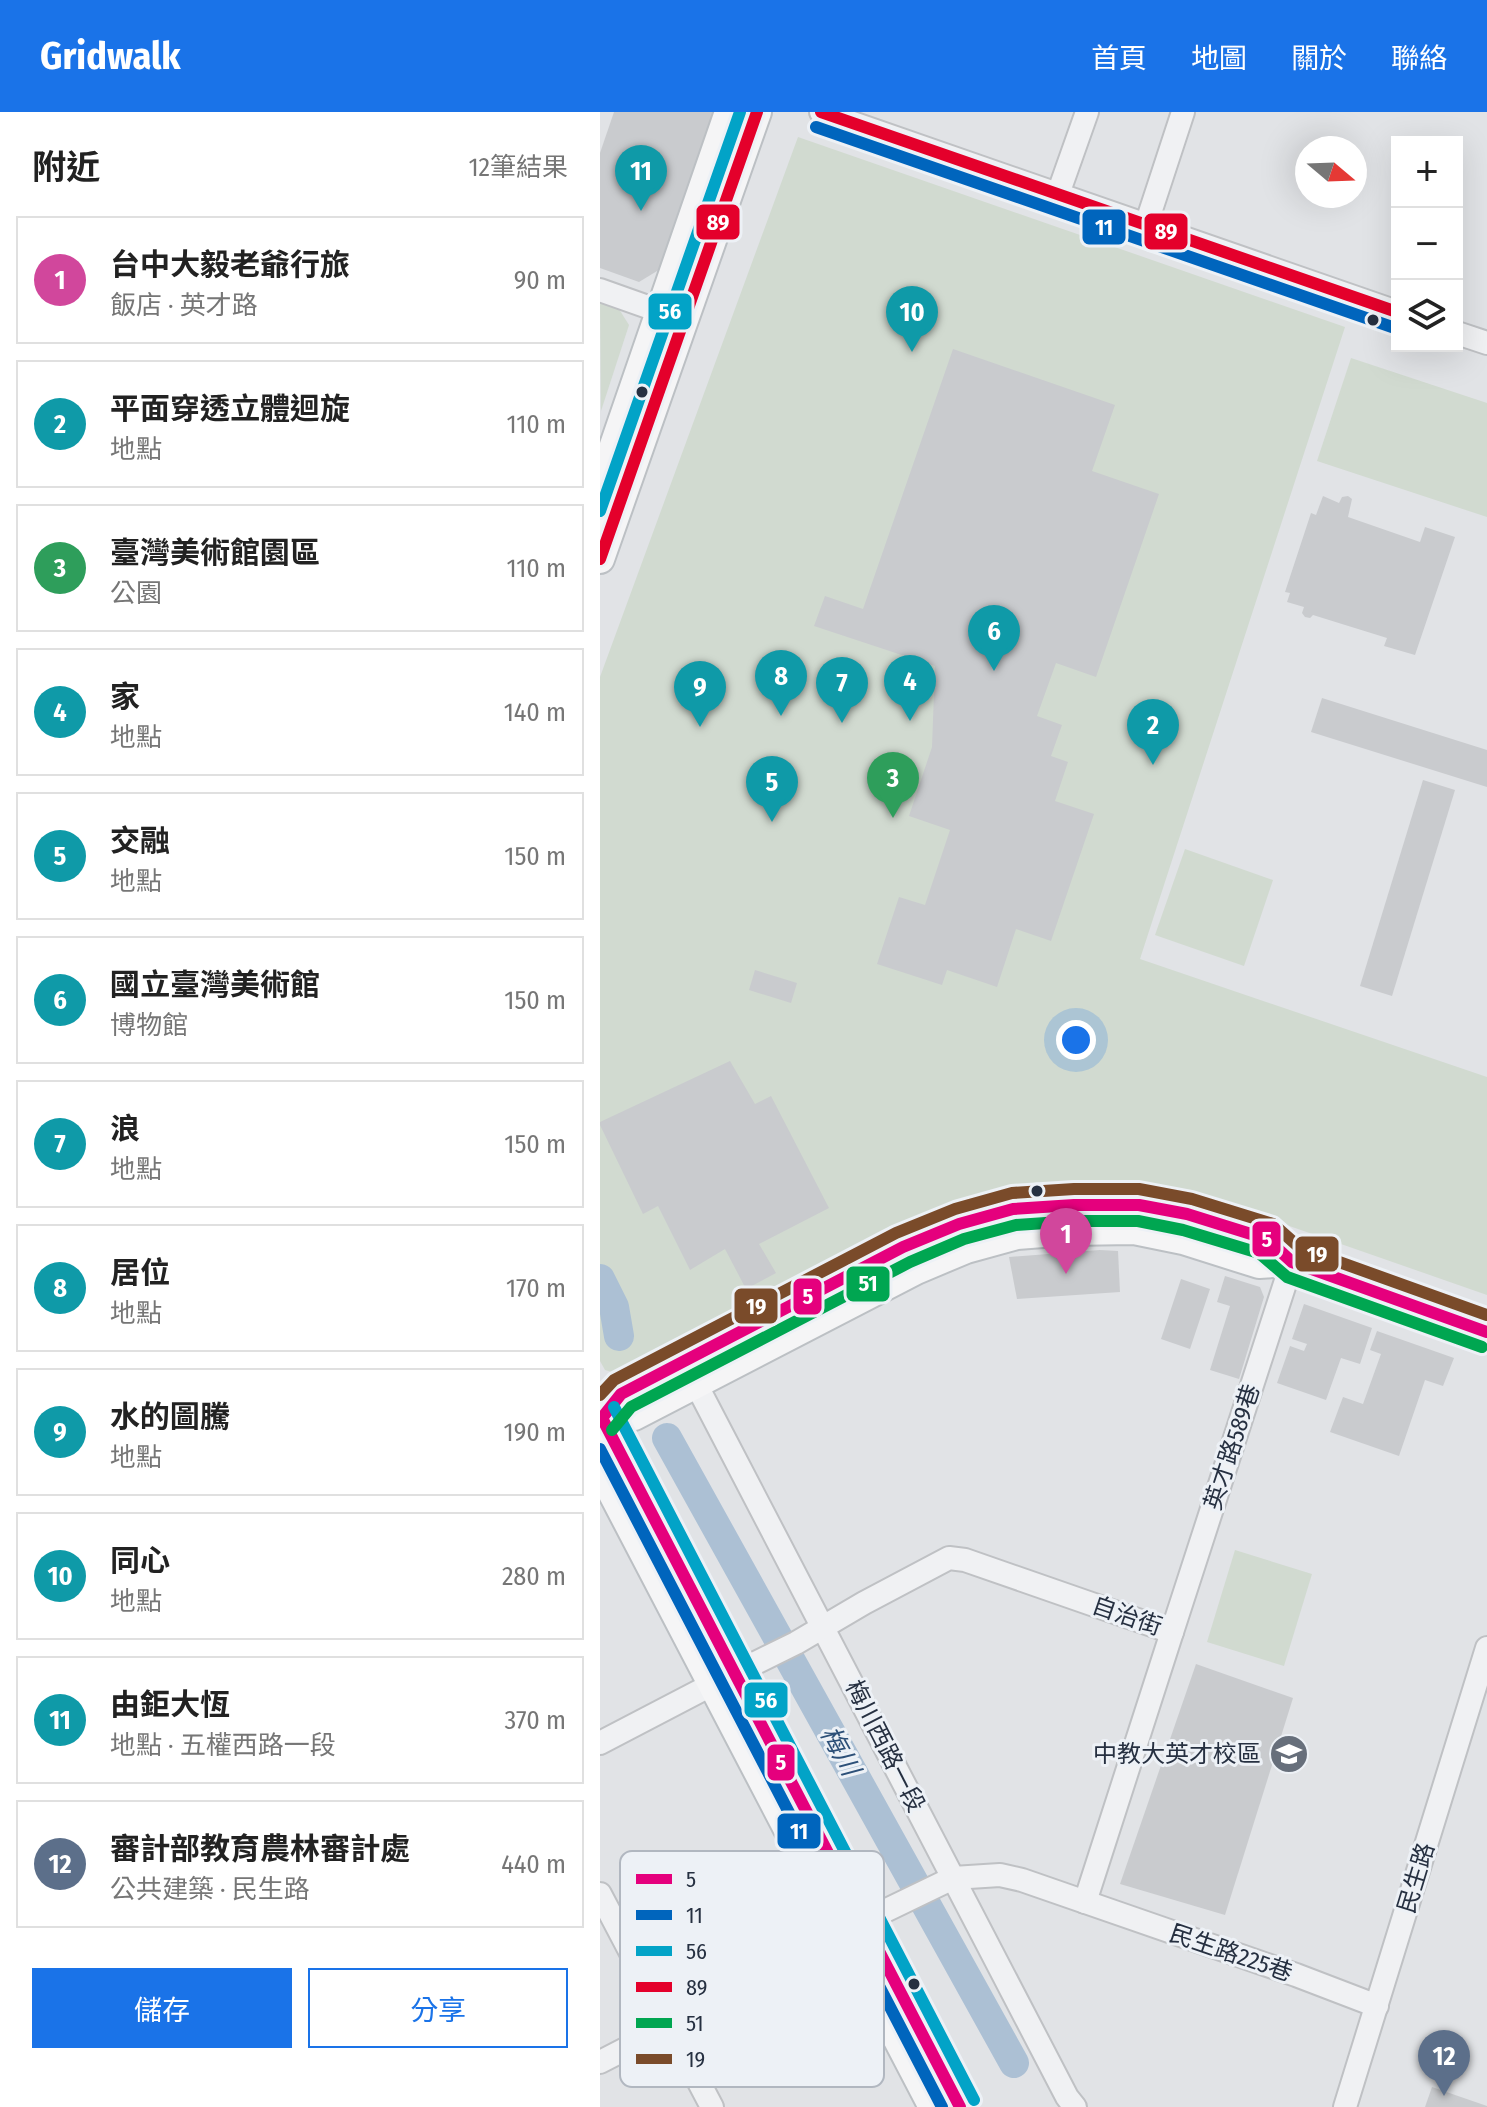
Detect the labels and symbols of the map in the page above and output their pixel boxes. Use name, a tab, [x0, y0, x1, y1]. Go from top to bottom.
north arrow	[1295, 136, 1367, 208]
pin: 11	[615, 145, 667, 211]
line badge: 89	[695, 203, 741, 241]
line badge: 11	[1081, 208, 1127, 246]
text: 89	[707, 209, 729, 236]
line badge: 89	[1143, 212, 1189, 251]
text: 11	[1095, 214, 1113, 241]
text: 89	[1155, 218, 1177, 245]
pin: 10	[886, 286, 938, 352]
line badge: 56	[647, 292, 693, 331]
text: 56	[659, 298, 681, 325]
unlabelled marker	[1365, 312, 1381, 328]
unlabelled marker	[634, 384, 650, 400]
pin: 6	[968, 605, 1020, 671]
pin: 8	[755, 650, 807, 716]
pin: 4	[884, 655, 936, 721]
pin: 7	[816, 657, 868, 723]
pin: 9	[674, 661, 726, 727]
pin: 2	[1127, 699, 1179, 765]
pin: 3	[867, 752, 919, 818]
pin: 5	[746, 756, 798, 822]
your location	[1056, 1020, 1096, 1060]
unlabelled marker	[1029, 1183, 1045, 1199]
pin: 1	[1040, 1208, 1092, 1274]
line badge: 5	[1251, 1220, 1282, 1258]
text: 5	[1262, 1226, 1273, 1253]
line badge: 19	[1294, 1235, 1340, 1273]
text: 19	[1307, 1241, 1327, 1268]
line badge: 51	[845, 1265, 891, 1303]
text: 51	[859, 1270, 877, 1297]
line badge: 5	[792, 1277, 823, 1316]
text: 5	[803, 1283, 814, 1310]
line badge: 19	[733, 1287, 779, 1325]
text: 19	[746, 1293, 766, 1320]
street label: 英才路589巷	[1199, 1381, 1265, 1513]
street label: 自治街	[1088, 1591, 1166, 1641]
street label: 梅川西路一段	[839, 1675, 931, 1817]
line badge: 56	[743, 1681, 789, 1719]
text: 56	[755, 1687, 777, 1714]
water label: 梅川	[814, 1721, 866, 1781]
school or university icon: 中教大英才校區	[1268, 1733, 1310, 1775]
place label: 中教大英才校區	[1093, 1740, 1261, 1768]
line badge: 5	[766, 1743, 796, 1782]
text: 5	[776, 1749, 787, 1776]
line badge: 11	[776, 1812, 822, 1850]
text: 11	[790, 1818, 808, 1845]
street label: 民生路	[1392, 1839, 1440, 1917]
legend	[620, 1851, 884, 2087]
text: 5	[686, 1866, 696, 1893]
text: 11	[686, 1902, 703, 1929]
street label: 民生路225巷	[1166, 1919, 1296, 1987]
text: 56	[686, 1938, 707, 1965]
text: 89	[686, 1974, 707, 2001]
unlabelled marker	[906, 1976, 922, 1992]
text: 51	[686, 2010, 704, 2037]
pin: 12	[1418, 2030, 1470, 2096]
text: 19	[686, 2046, 705, 2073]

